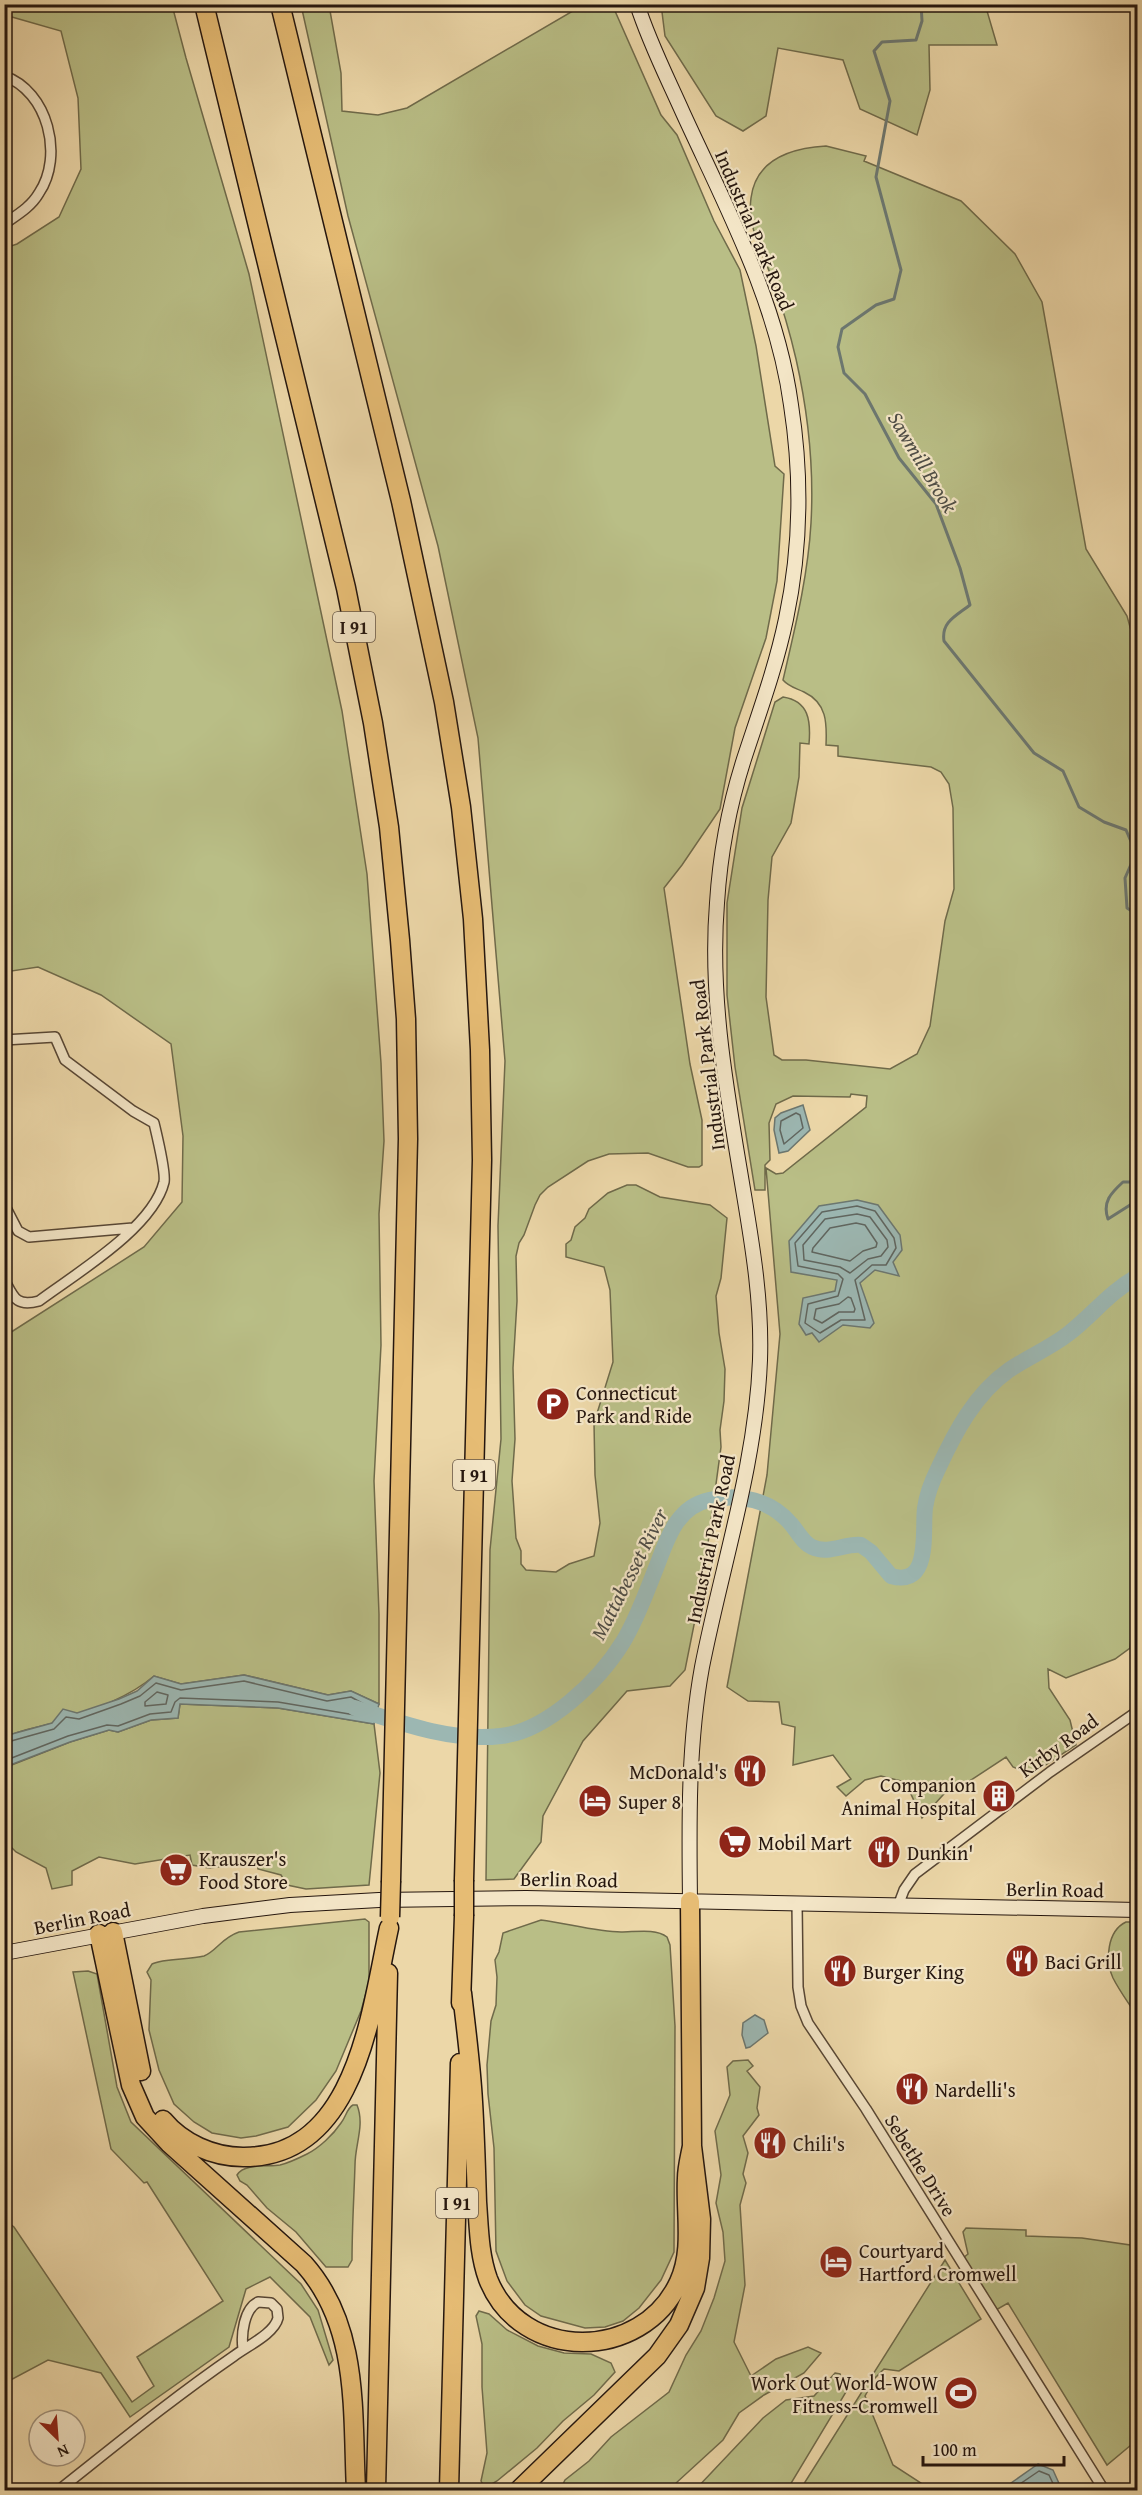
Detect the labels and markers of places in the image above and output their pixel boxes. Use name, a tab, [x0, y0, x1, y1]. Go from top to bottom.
place label: Connecticut Park and Ride	[576, 1378, 692, 1430]
parking icon: Connecticut Park and Ride	[535, 1386, 571, 1422]
restaurant icon: McDonald's	[732, 1753, 768, 1789]
place label: McDonald's	[629, 1757, 727, 1786]
place label: Companion Animal Hospital	[841, 1770, 976, 1822]
building icon: Companion Animal Hospital	[981, 1778, 1017, 1814]
hotel icon: Super 8	[577, 1783, 613, 1819]
place label: Super 8	[618, 1787, 681, 1816]
supermarket icon: Mobil Mart	[717, 1824, 753, 1860]
place label: Mobil Mart	[758, 1828, 852, 1857]
restaurant icon: Dunkin'	[866, 1834, 902, 1870]
place label: Dunkin'	[907, 1838, 973, 1867]
place label: Krauszer's Food Store	[199, 1844, 288, 1896]
supermarket icon: Krauszer's Food Store	[158, 1852, 194, 1888]
restaurant icon: Baci Grill	[1004, 1943, 1040, 1979]
place label: Baci Grill	[1045, 1947, 1122, 1976]
restaurant icon: Burger King	[822, 1953, 858, 1989]
place label: Burger King	[863, 1957, 964, 1986]
restaurant icon: Nardelli's	[894, 2071, 930, 2107]
place label: Nardelli's	[935, 2075, 1016, 2104]
restaurant icon: Chili's	[752, 2125, 788, 2161]
place label: Chili's	[793, 2129, 845, 2158]
place label: Courtyard Hartford Cromwell	[859, 2236, 1017, 2288]
hotel icon: Courtyard Hartford Cromwell	[818, 2244, 854, 2280]
place label: Work Out World-WOW Fitness-Cromwell	[751, 2368, 938, 2420]
sports icon: Work Out World-WOW Fitness-Cromwell	[943, 2375, 979, 2411]

